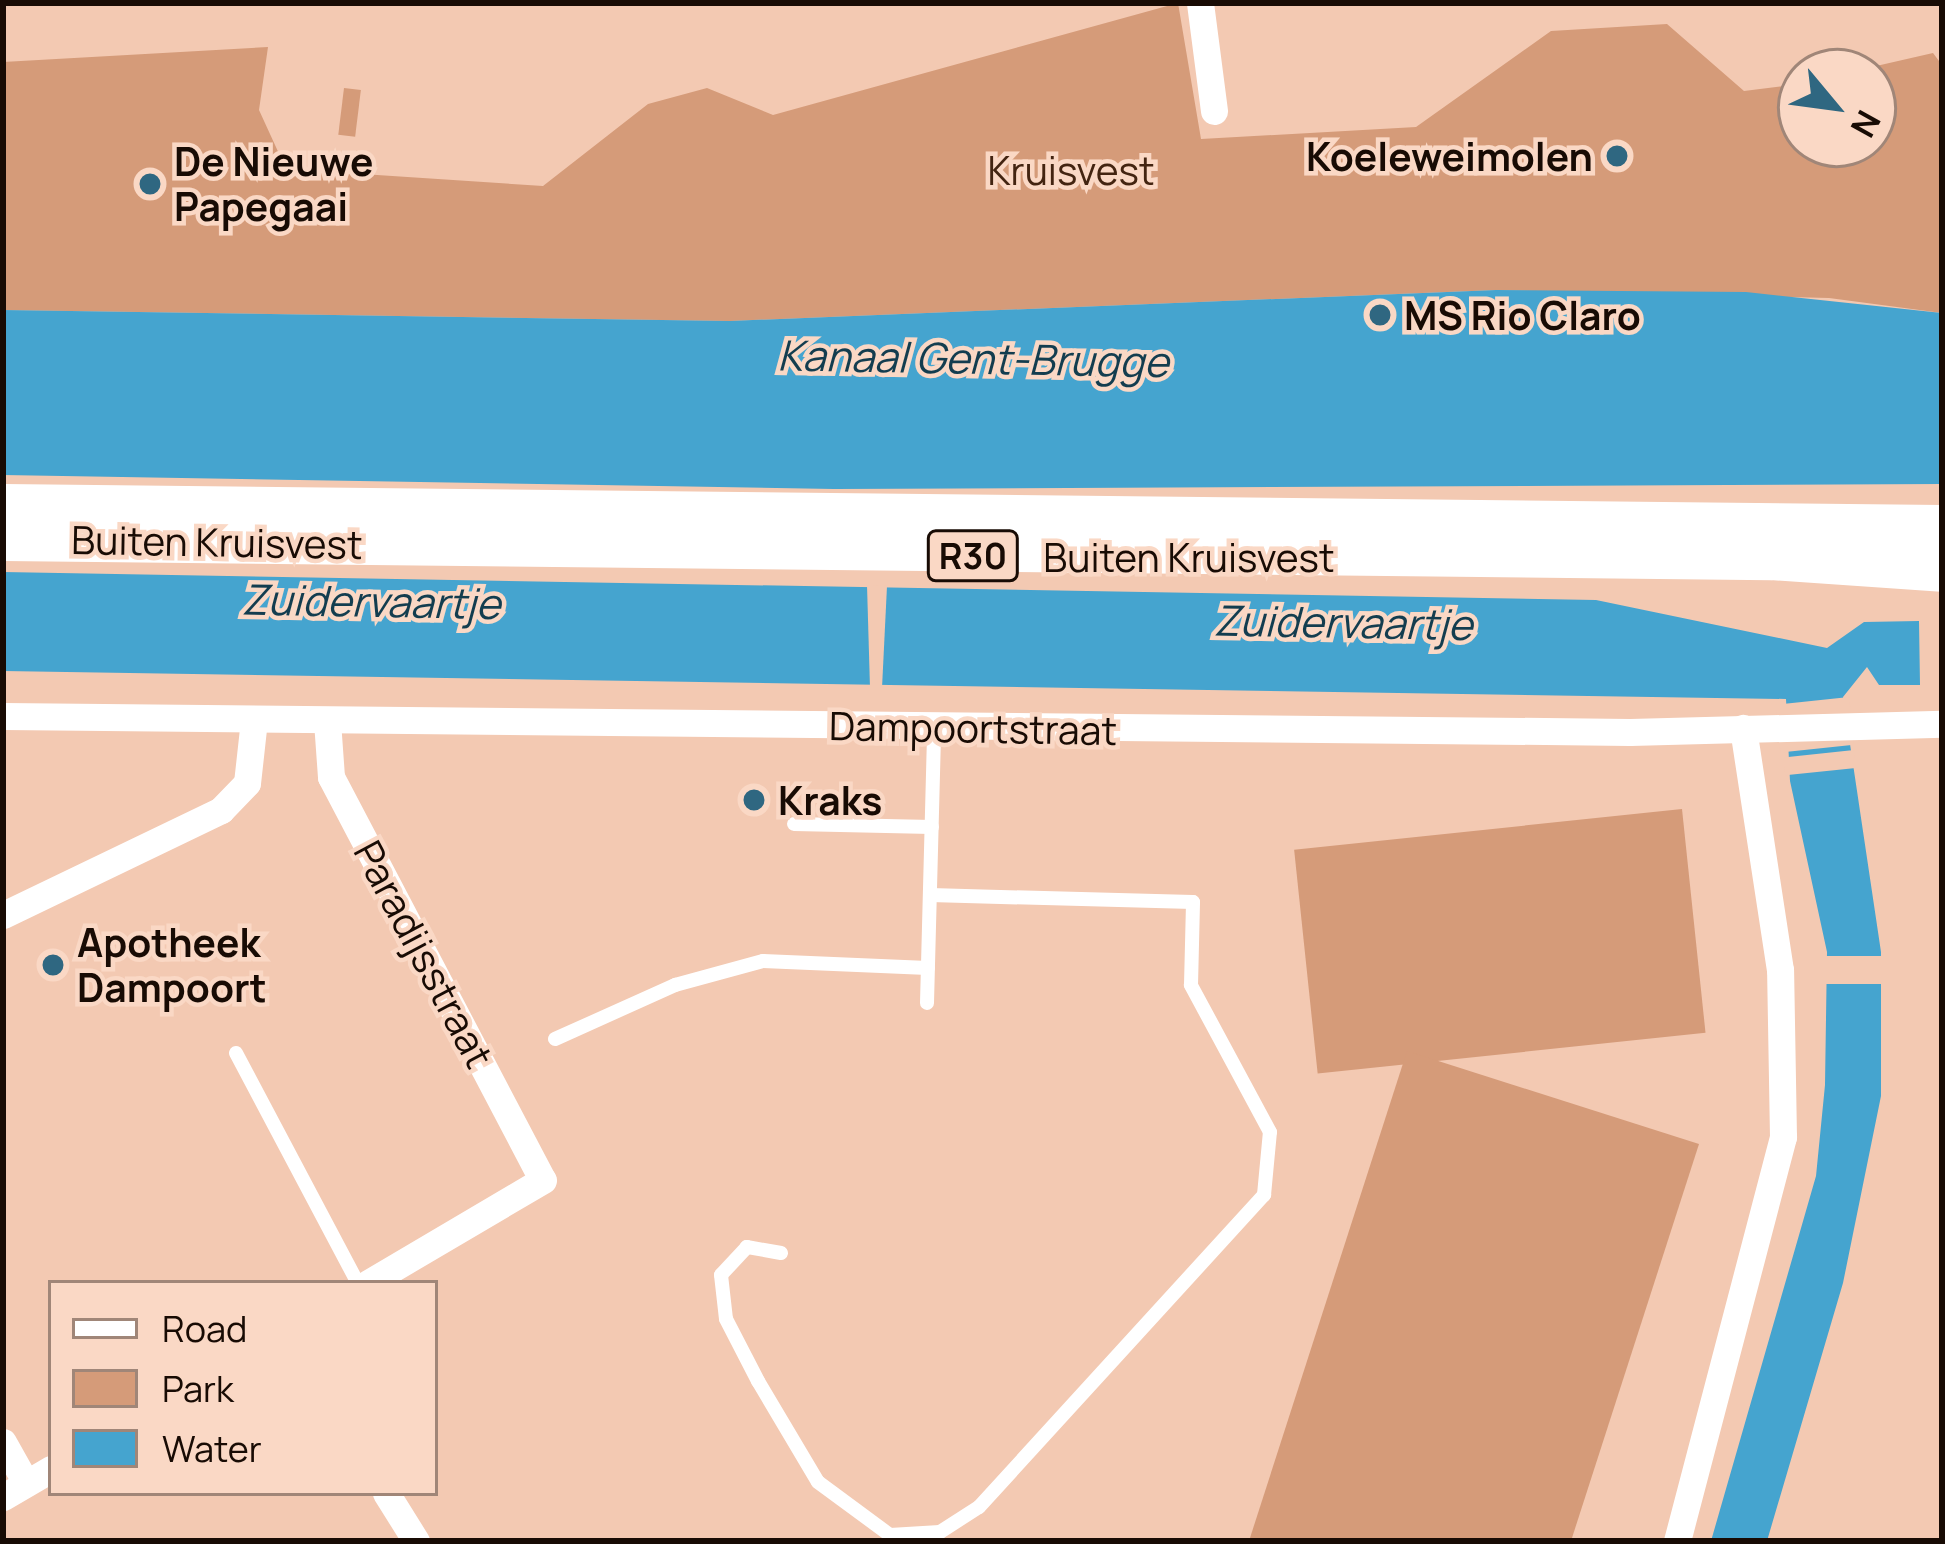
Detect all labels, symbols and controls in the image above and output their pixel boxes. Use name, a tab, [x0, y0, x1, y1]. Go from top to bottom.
north arrow	[1777, 48, 1897, 168]
text: N	[1841, 103, 1892, 146]
place label: Koeleweimolen	[1306, 133, 1593, 179]
place label: De Nieuwe Papegaai	[174, 139, 373, 230]
marker: Koeleweimolen	[1604, 143, 1630, 169]
park label: Kruisvest	[987, 147, 1155, 193]
marker: De Nieuwe Papegaai	[137, 171, 163, 197]
place label: MS Rio Claro	[1404, 292, 1641, 338]
marker: MS Rio Claro	[1367, 302, 1393, 328]
water label: Kanaal Gent-Brugge	[777, 329, 1169, 387]
street label: Buiten Kruisvest	[71, 516, 363, 568]
road number: R30	[925, 526, 1021, 586]
street label: Buiten Kruisvest	[1043, 534, 1335, 580]
water label: Zuidervaartje	[241, 574, 501, 628]
water label: Zuidervaartje	[1213, 595, 1473, 649]
street label: Dampoortstraat	[829, 702, 1117, 754]
place label: Kraks	[778, 777, 882, 823]
marker: Kraks	[741, 787, 767, 813]
street label: Paradijsstraat	[345, 833, 503, 1075]
place label: Apotheek Dampoort	[77, 920, 267, 1011]
marker: Apotheek Dampoort	[40, 952, 66, 978]
legend	[48, 1280, 438, 1496]
text: Road	[162, 1304, 247, 1353]
text: Park	[162, 1364, 234, 1413]
text: Water	[162, 1424, 262, 1473]

